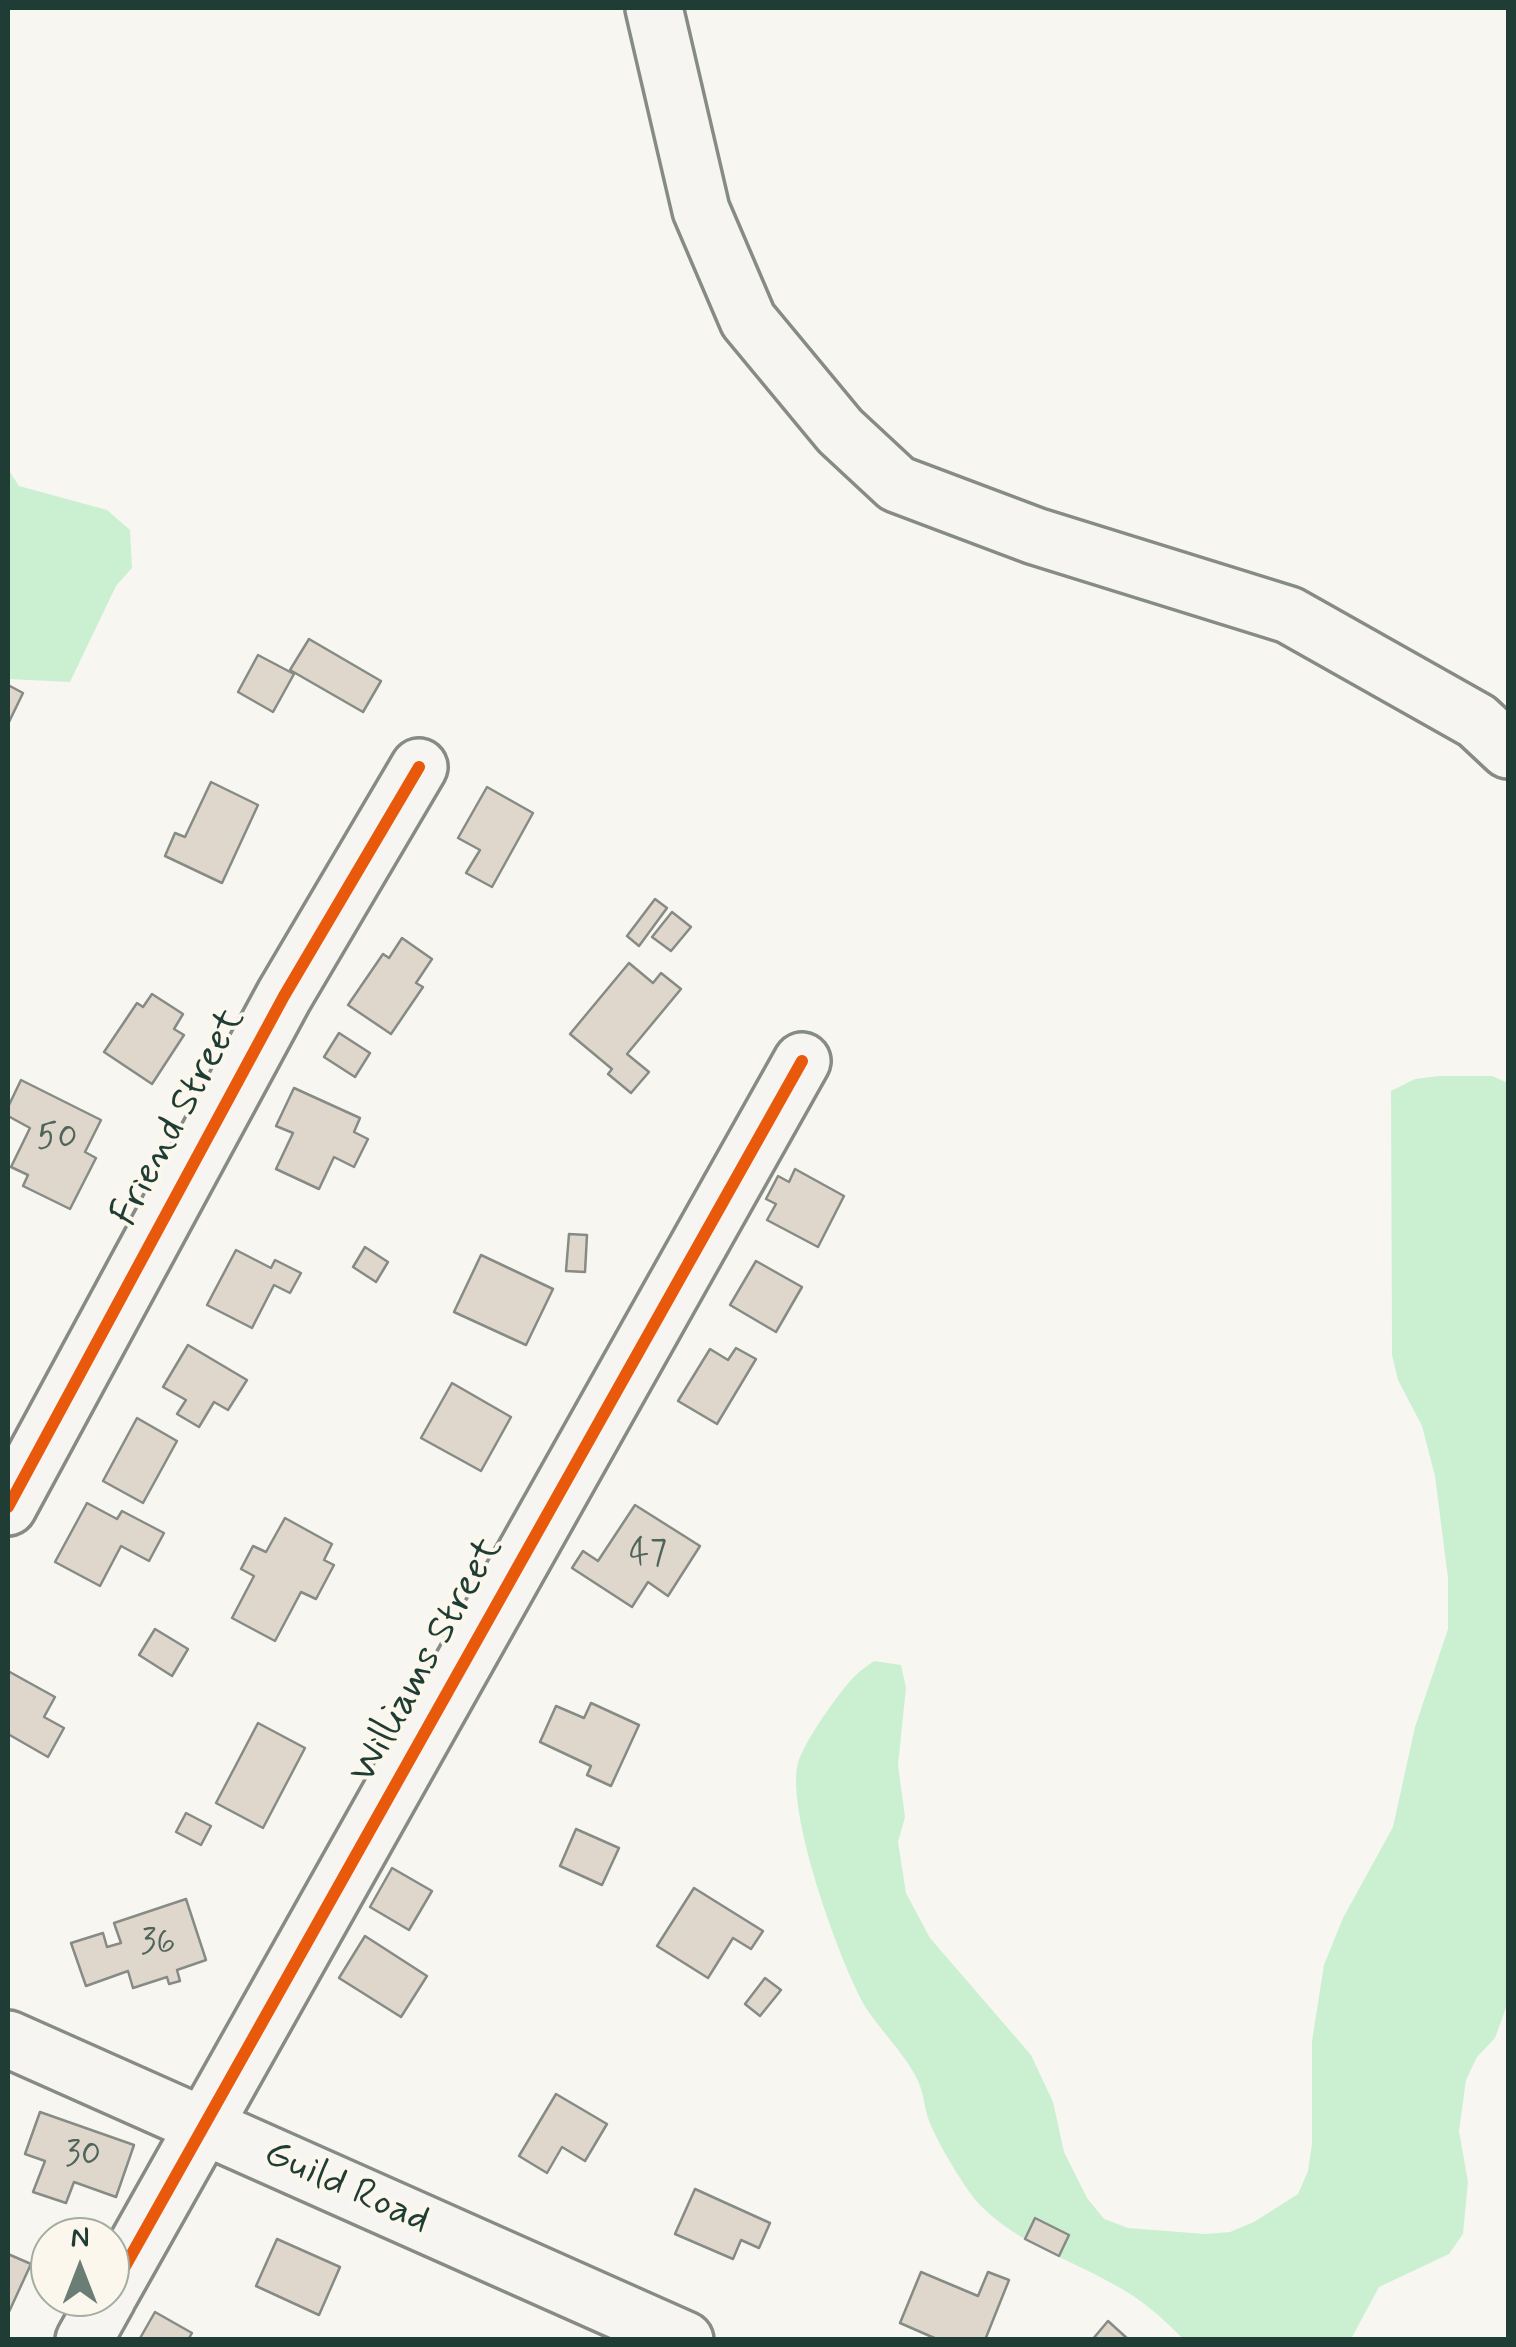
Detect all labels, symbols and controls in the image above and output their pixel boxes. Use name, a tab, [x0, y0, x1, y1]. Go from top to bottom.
street label: Friend Street	[103, 1001, 257, 1235]
house number: 50	[36, 1119, 78, 1161]
street label: Williams Street	[341, 1530, 515, 1792]
house number: 47	[629, 1535, 667, 1577]
house number: 36	[140, 1924, 176, 1966]
street label: Guild Road	[256, 2131, 436, 2247]
house number: 30	[65, 2136, 101, 2178]
north arrow	[30, 2217, 130, 2317]
text: N	[71, 2220, 89, 2257]

